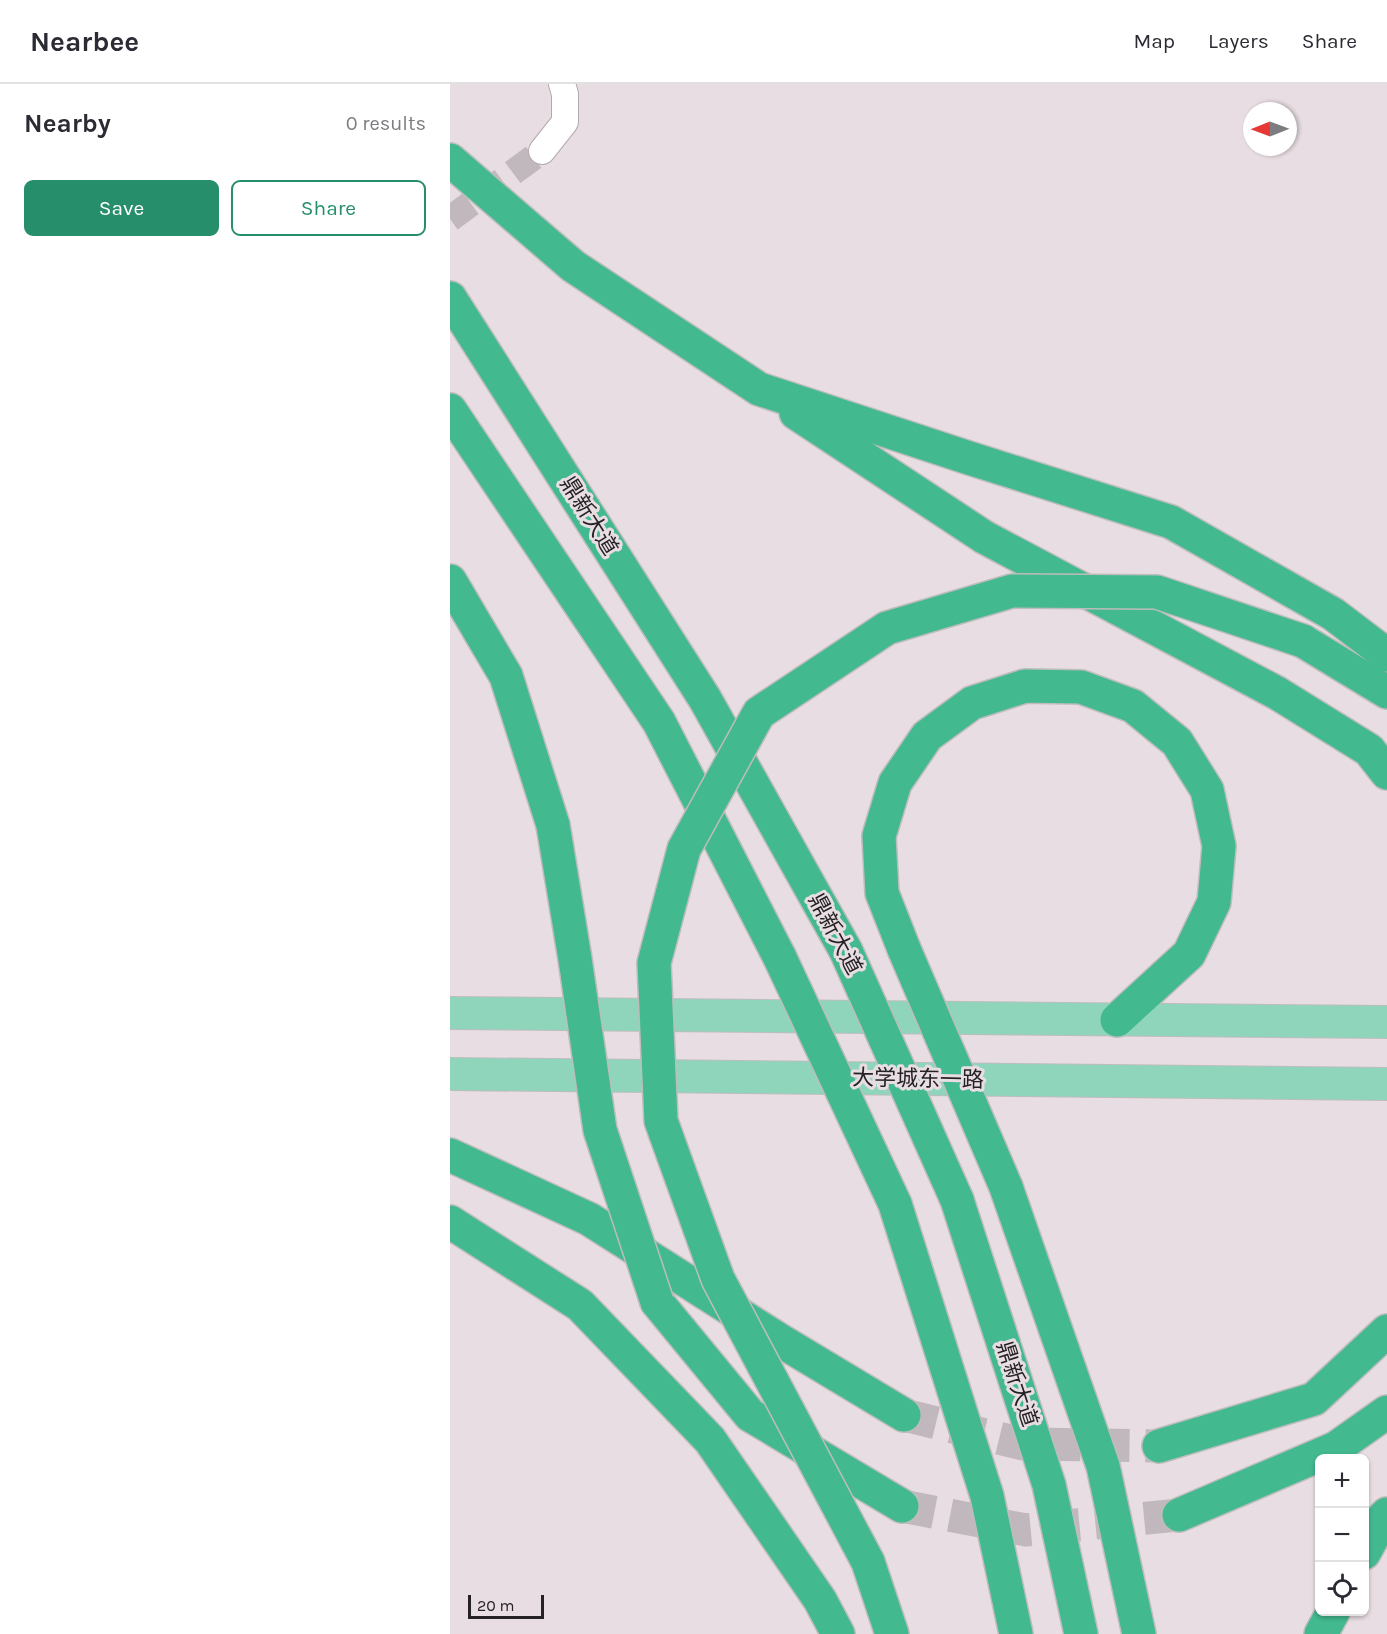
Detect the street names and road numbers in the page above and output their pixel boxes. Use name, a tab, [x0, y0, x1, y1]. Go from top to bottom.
street label: 鼎新大道	[555, 472, 623, 560]
street label: 鼎新大道	[803, 889, 867, 979]
street label: 大学城东一路	[852, 1065, 984, 1093]
street label: 鼎新大道	[991, 1338, 1043, 1430]

